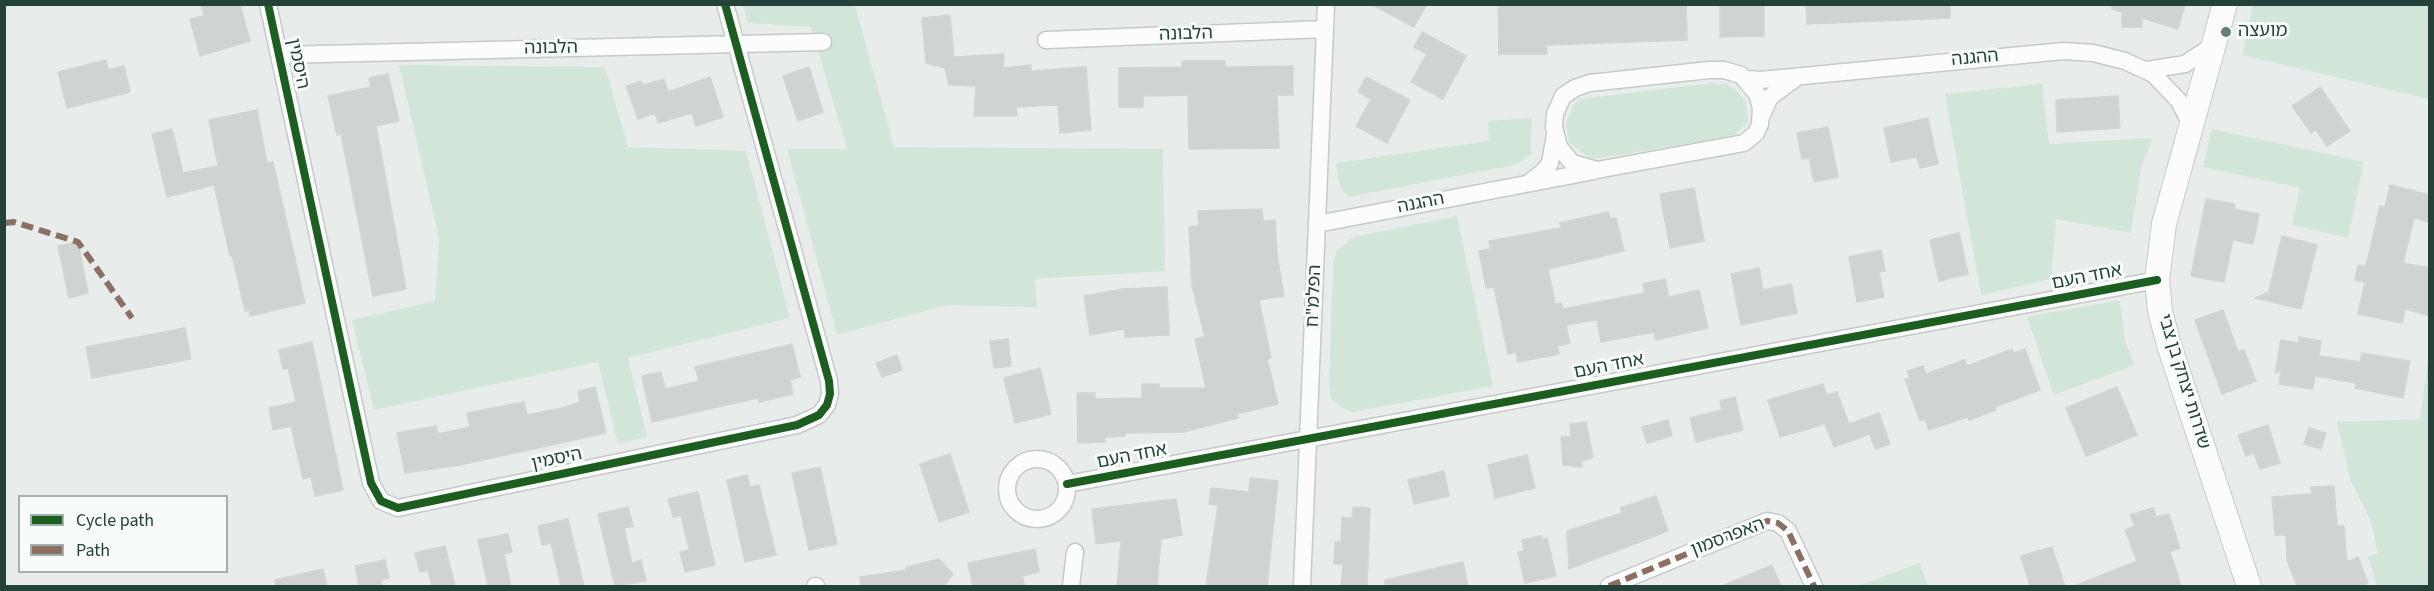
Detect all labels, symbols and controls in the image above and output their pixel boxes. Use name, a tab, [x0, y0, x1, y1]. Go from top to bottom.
place label: מועצה	[2238, 21, 2287, 43]
street label: הלבונה	[1159, 23, 1213, 47]
marker: מועצה	[2219, 25, 2233, 39]
street label: היסמין	[281, 37, 313, 91]
street label: הלבונה	[524, 38, 578, 60]
street label: ההגנה	[1950, 46, 2000, 72]
street label: ההגנה	[1396, 189, 1446, 219]
street label: אחד העם	[2050, 261, 2124, 295]
street label: הפלמ"ח	[1303, 264, 1327, 328]
street label: שדרות יצחק בן צבי	[2152, 312, 2214, 452]
street label: אחד העם	[1572, 350, 1646, 384]
street label: אחד העם	[1095, 440, 1169, 474]
street label: היסמין	[530, 444, 584, 476]
legend	[18, 495, 228, 573]
text: Cycle path	[76, 508, 154, 533]
street label: האפרסמון	[1688, 514, 1768, 562]
text: Path	[76, 538, 110, 563]

